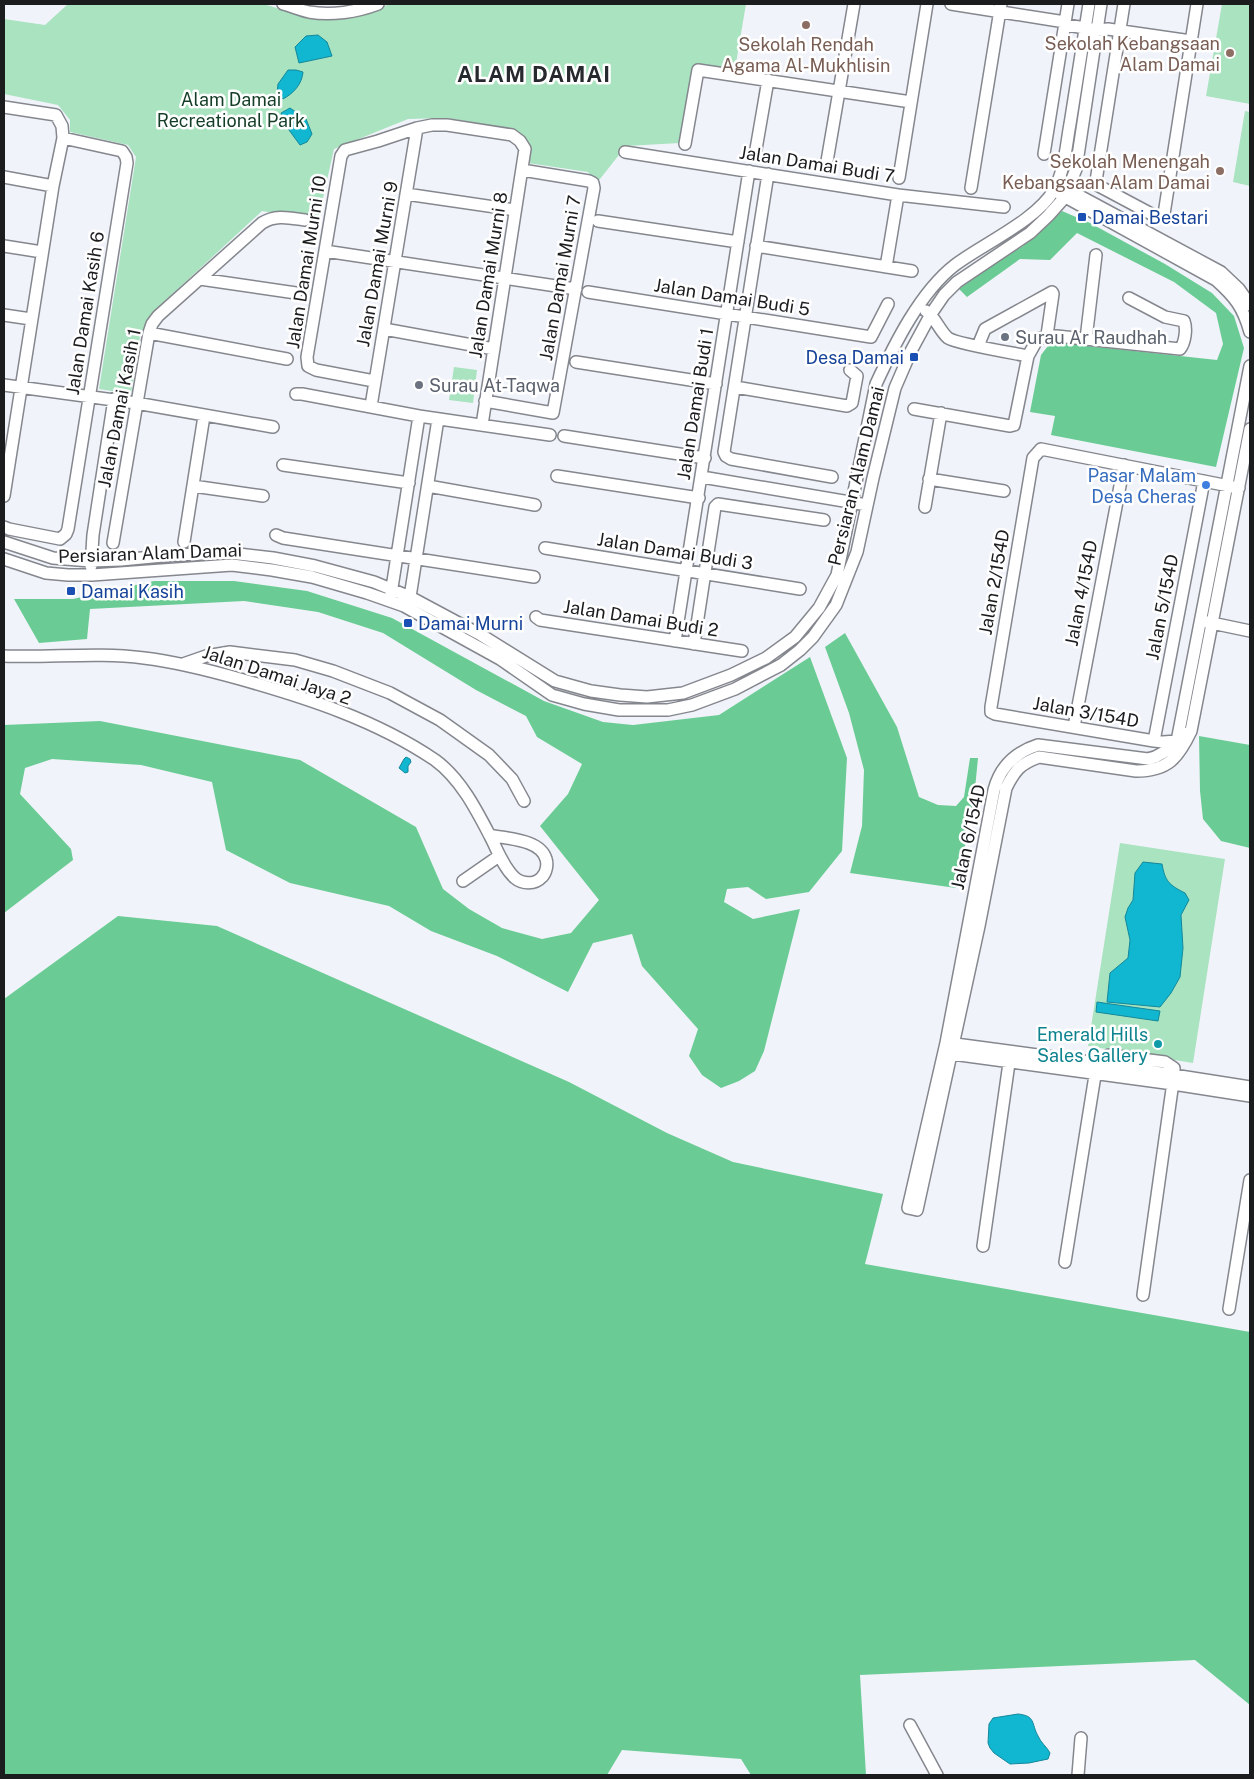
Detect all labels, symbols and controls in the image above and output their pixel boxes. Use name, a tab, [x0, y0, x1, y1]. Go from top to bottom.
marker: Sekolah Rendah Agama Al-Mukhlisin	[800, 19, 812, 31]
place label: Sekolah Kebangsaan Alam Damai	[1045, 33, 1220, 75]
place label: Sekolah Rendah Agama Al-Mukhlisin	[722, 34, 890, 76]
marker: Sekolah Kebangsaan Alam Damai	[1224, 47, 1236, 59]
district label: ALAM DAMAI	[457, 61, 611, 87]
park label: Alam Damai Recreational Park	[157, 89, 305, 131]
street label: Jalan Damai Budi 7	[738, 141, 896, 187]
place label: Sekolah Menengah Kebangsaan Alam Damai	[1002, 151, 1210, 193]
marker: Sekolah Menengah Kebangsaan Alam Damai	[1214, 165, 1226, 177]
street label: Jalan Damai Murni 10	[282, 174, 330, 350]
street label: Jalan Damai Murni 9	[352, 180, 402, 348]
street label: Jalan Damai Murni 8	[464, 190, 512, 360]
street label: Jalan Damai Murni 7	[535, 194, 585, 362]
place label: Damai Bestari	[1092, 207, 1208, 228]
marker: Damai Bestari	[1076, 211, 1088, 223]
street label: Jalan Damai Kasih 6	[62, 230, 108, 396]
street label: Jalan Damai Budi 5	[653, 274, 811, 320]
street label: Jalan Damai Kasih 1	[93, 327, 145, 489]
street label: Jalan Damai Budi 1	[673, 327, 717, 481]
place label: Surau Ar Raudhah	[1015, 327, 1167, 348]
marker: Surau Ar Raudhah	[999, 331, 1011, 343]
place label: Desa Damai	[806, 347, 904, 368]
marker: Desa Damai	[908, 351, 920, 363]
place label: Surau At-Taqwa	[429, 375, 560, 396]
marker: Surau At-Taqwa	[413, 379, 425, 391]
street label: Persiaran Alam Damai	[824, 384, 888, 568]
place label: Pasar Malam Desa Cheras	[1088, 465, 1196, 507]
marker: Pasar Malam Desa Cheras	[1200, 479, 1212, 491]
street label: Jalan Damai Budi 3	[596, 528, 754, 574]
street label: Jalan 2/154D	[974, 528, 1014, 636]
street label: Jalan 4/154D	[1060, 538, 1102, 648]
street label: Persiaran Alam Damai	[58, 539, 242, 567]
street label: Jalan 5/154D	[1141, 552, 1183, 662]
place label: Damai Kasih	[81, 581, 184, 602]
marker: Damai Kasih	[65, 585, 77, 597]
street label: Jalan Damai Budi 2	[562, 595, 720, 641]
place label: Damai Murni	[418, 613, 523, 634]
marker: Damai Murni	[402, 617, 414, 629]
street label: Jalan Damai Jaya 2	[200, 641, 354, 709]
street label: Jalan 3/154D	[1031, 692, 1141, 732]
street label: Jalan 6/154D	[947, 782, 989, 892]
place label: Emerald Hills Sales Gallery	[1037, 1024, 1148, 1066]
marker: Emerald Hills Sales Gallery	[1152, 1038, 1164, 1050]

